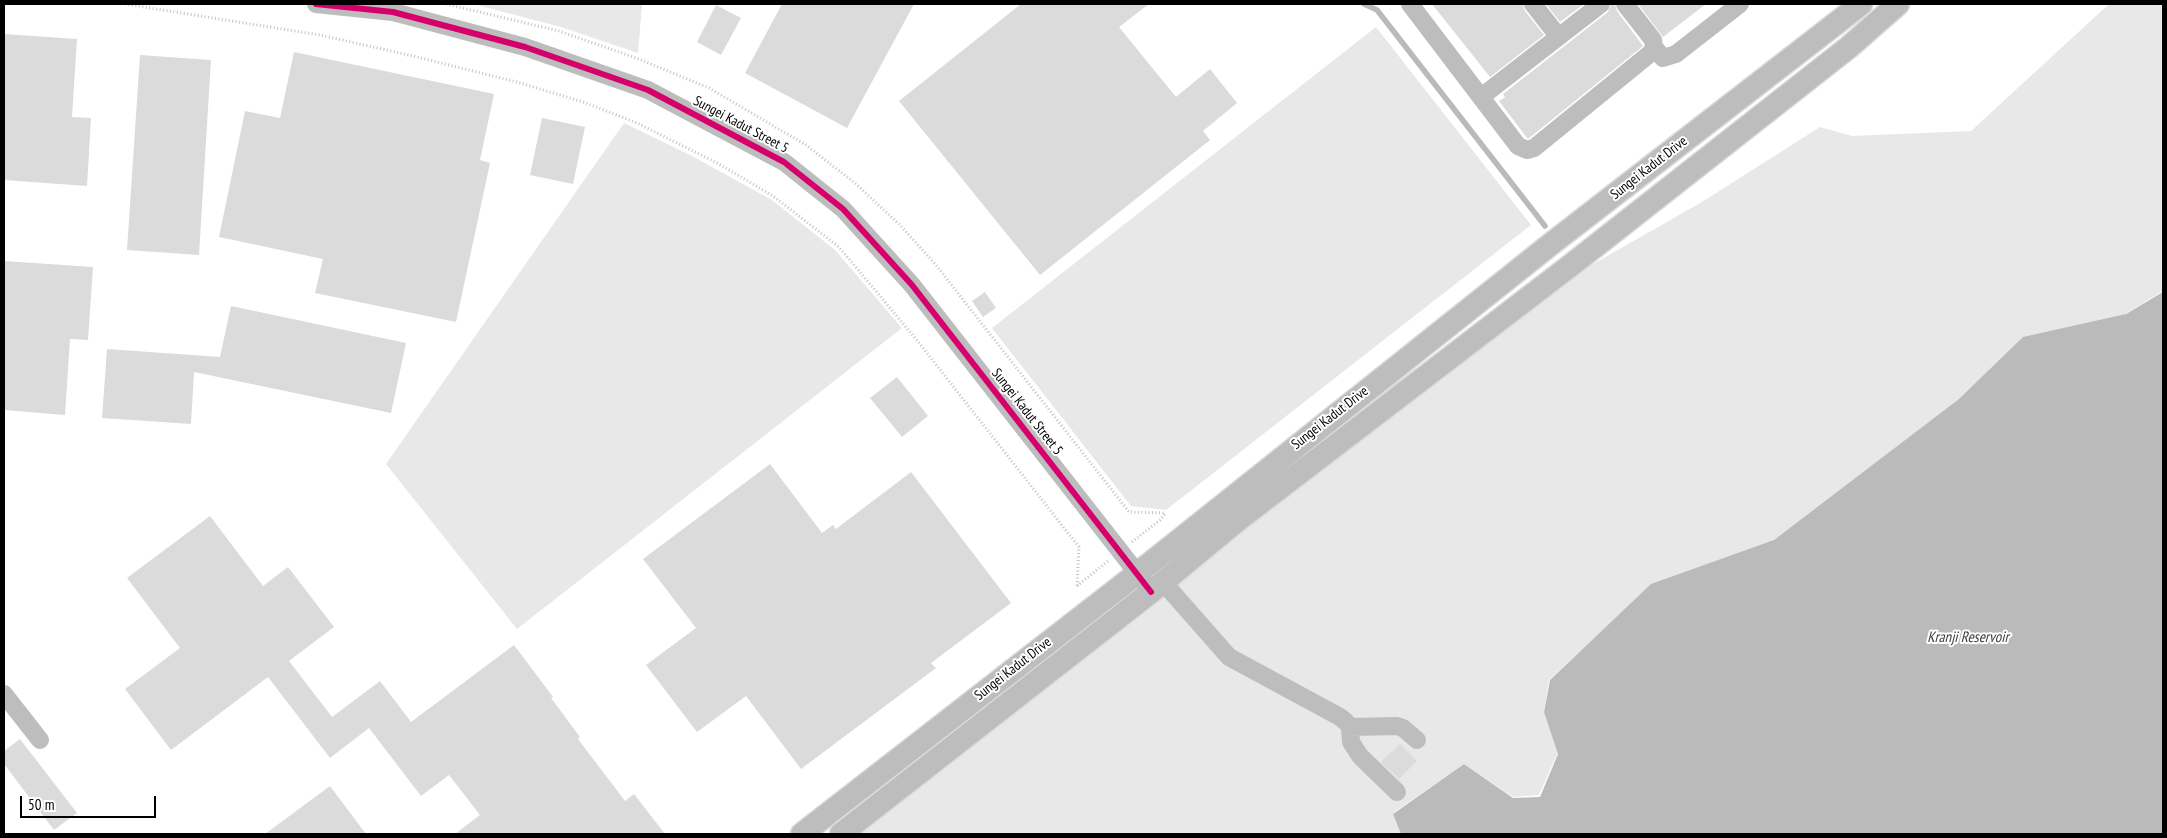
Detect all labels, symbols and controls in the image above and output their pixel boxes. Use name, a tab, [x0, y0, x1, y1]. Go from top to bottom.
street label: Sungei Kadut Street 5	[690, 93, 792, 157]
street label: Sungei Kadut Drive	[1607, 133, 1691, 203]
street label: Sungei Kadut Street 5	[988, 365, 1066, 459]
street label: Sungei Kadut Drive	[1288, 383, 1372, 453]
water label: Kranji Reservoir	[1927, 629, 2009, 647]
street label: Sungei Kadut Drive	[971, 634, 1055, 704]
scale bar	[22, 786, 159, 818]
text: 50 m	[28, 795, 54, 814]

